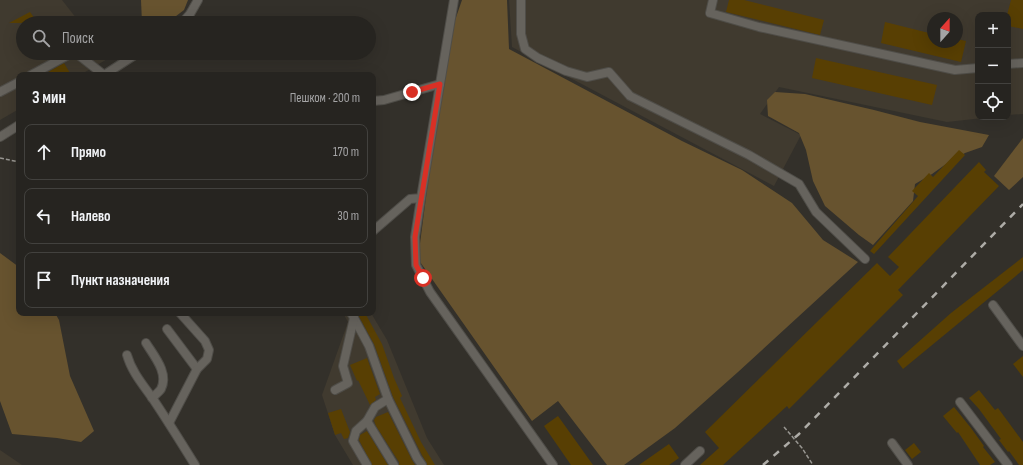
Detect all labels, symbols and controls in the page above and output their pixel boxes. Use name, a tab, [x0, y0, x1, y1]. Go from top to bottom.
north arrow	[927, 12, 963, 48]
map controls	[975, 12, 1011, 120]
button: +	[975, 12, 1011, 48]
search box	[16, 16, 376, 60]
icon: search	[30, 27, 52, 49]
text: Поиск	[62, 29, 94, 48]
button: −	[975, 48, 1011, 84]
route end	[403, 83, 421, 101]
button: locate	[975, 84, 1011, 120]
text: 3 мин	[32, 88, 66, 108]
text: Пешком · 200 m	[290, 90, 360, 106]
icon: ahead	[33, 141, 55, 163]
text: Прямо	[71, 143, 106, 162]
text: 170 m	[333, 144, 359, 160]
icon: left	[33, 205, 55, 227]
text: Налево	[71, 207, 111, 226]
text: 30 m	[337, 208, 359, 224]
icon: arrive	[33, 269, 55, 291]
route start	[414, 269, 432, 287]
text: Пункт назначения	[71, 271, 169, 290]

